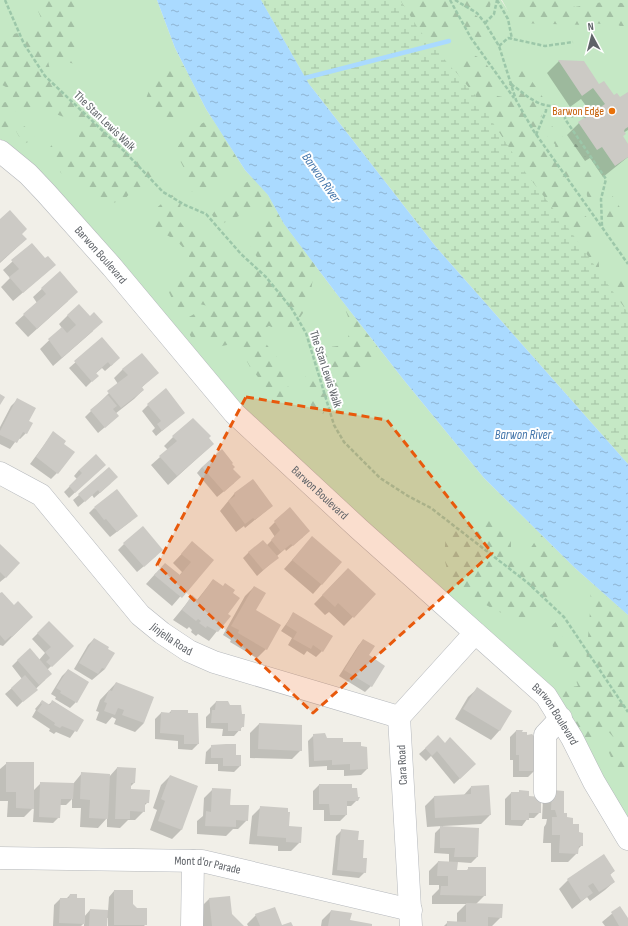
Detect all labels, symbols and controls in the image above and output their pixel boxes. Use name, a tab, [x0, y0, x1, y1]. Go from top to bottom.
north arrow	[572, 16, 612, 56]
text: N	[587, 20, 595, 33]
street label: The Stan Lewis Walk	[71, 88, 139, 155]
place label: Barwon Edge	[552, 104, 604, 119]
marker: Barwon Edge	[607, 106, 617, 116]
water label: Barwon River	[298, 150, 345, 206]
street label: Barwon Boulevard	[71, 223, 130, 287]
street label: The Stan Lewis Walk	[306, 329, 345, 410]
water label: Barwon River	[495, 427, 553, 443]
street label: Barwon Boulevard	[288, 463, 351, 523]
street label: Jinjella Road	[147, 619, 195, 660]
street label: Barwon Boulevard	[529, 680, 581, 747]
street label: Cara Road	[394, 745, 411, 785]
street label: Mont d'or Parade	[174, 854, 242, 878]

